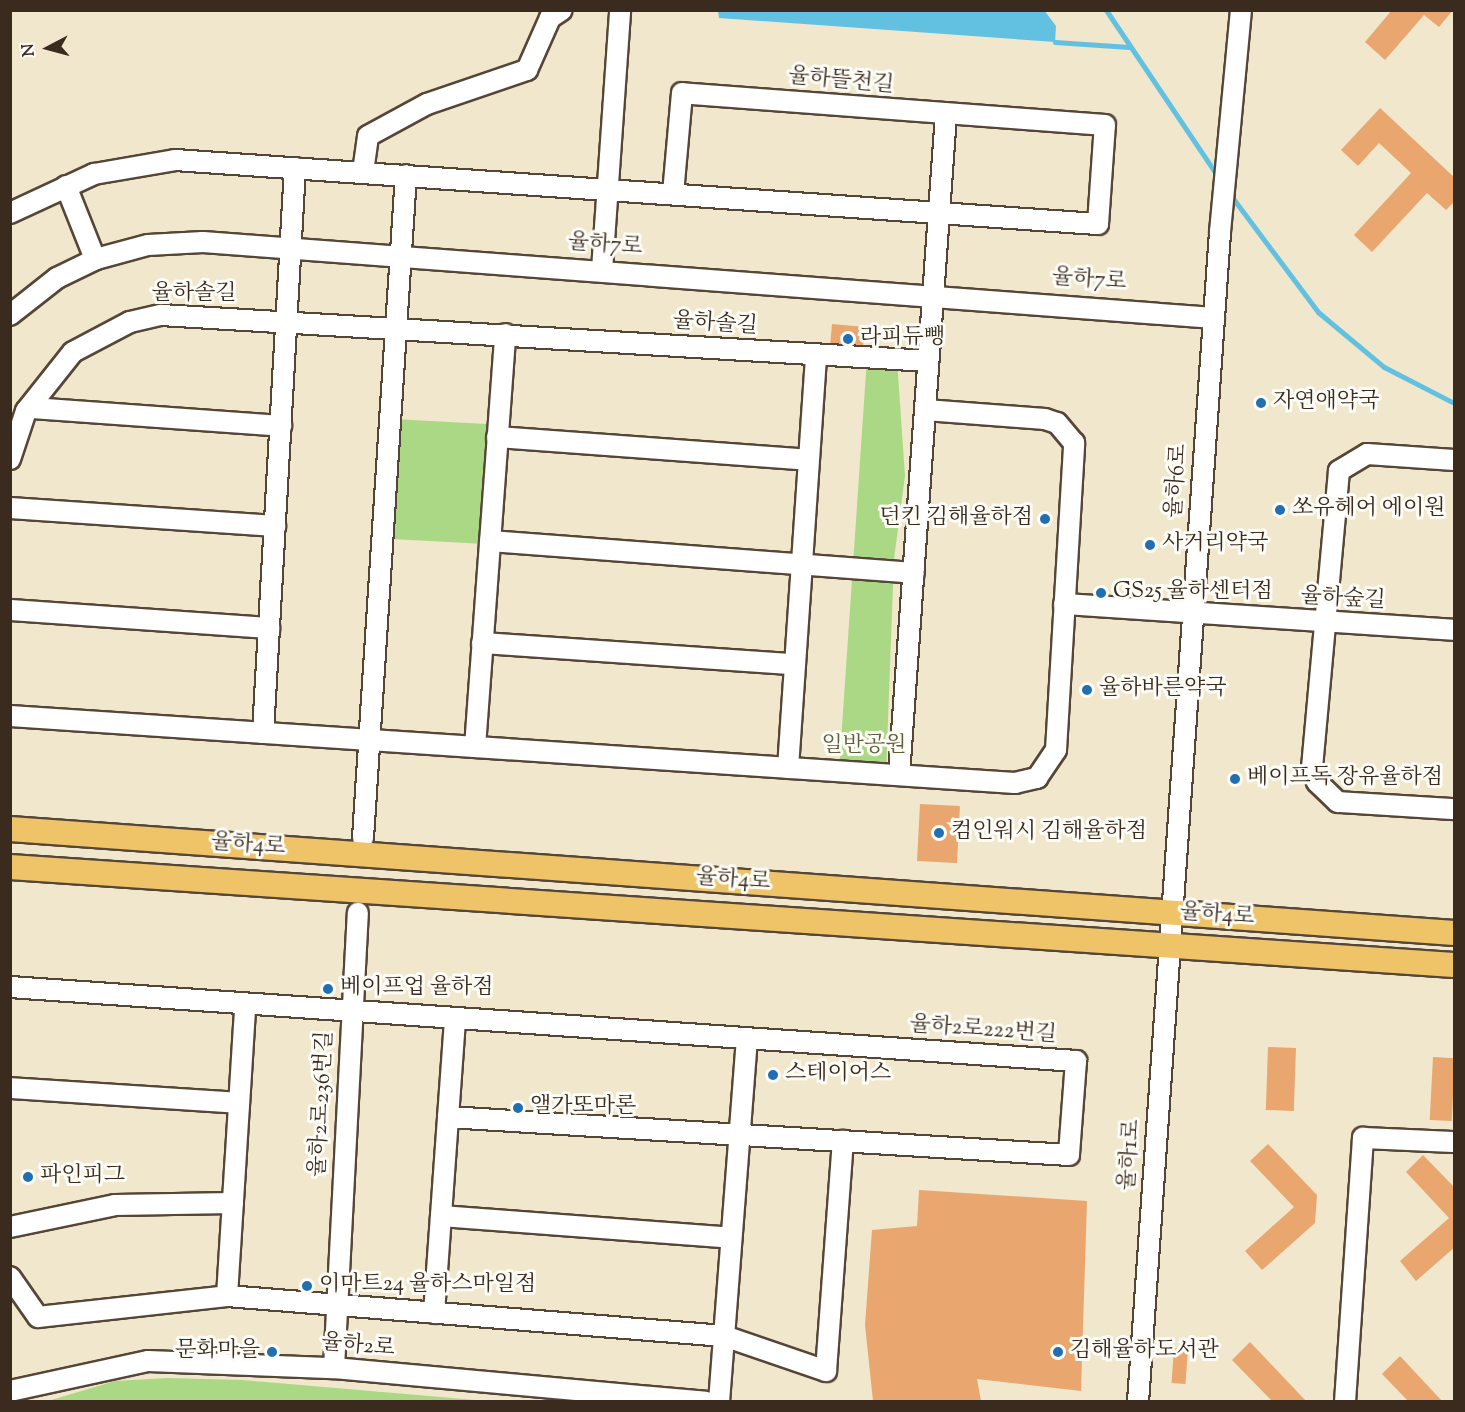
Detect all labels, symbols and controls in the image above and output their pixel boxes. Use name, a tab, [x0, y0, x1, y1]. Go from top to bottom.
north arrow	[18, 18, 78, 78]
text: N	[17, 42, 42, 57]
street label: 율하뜰천길	[787, 64, 895, 100]
street label: 율하7로	[567, 230, 643, 262]
street label: 율하7로	[1051, 265, 1127, 297]
street label: 율하솔길	[151, 282, 237, 308]
street label: 율하솔길	[672, 309, 758, 341]
place label: 라피듀뺑	[860, 326, 945, 352]
marker: 라피듀뺑	[841, 332, 855, 346]
place label: 자연애약국	[1273, 390, 1379, 416]
marker: 자연애약국	[1254, 396, 1268, 410]
street label: 율하6로	[1162, 443, 1194, 519]
place label: 쏘유헤어 에이원	[1292, 497, 1445, 523]
marker: 쏘유헤어 에이원	[1273, 503, 1287, 517]
place label: 던킨 김해율하점	[880, 506, 1033, 532]
marker: 던킨 김해율하점	[1038, 512, 1052, 526]
place label: 사거리약국	[1162, 532, 1268, 558]
marker: 사거리약국	[1143, 538, 1157, 552]
place label: GS25 율하센터점	[1113, 580, 1273, 606]
street label: 율하숲길	[1300, 585, 1386, 615]
marker: GS25 율하센터점	[1094, 586, 1108, 600]
place label: 율하바른약국	[1099, 677, 1227, 703]
marker: 율하바른약국	[1080, 683, 1094, 697]
park label: 일반공원	[821, 734, 907, 760]
place label: 베이프독 장유율하점	[1247, 766, 1443, 792]
marker: 베이프독 장유율하점	[1228, 772, 1242, 786]
place label: 컴인워시 김해율하점	[951, 820, 1147, 846]
marker: 컴인워시 김해율하점	[932, 826, 946, 840]
street label: 율하4로	[210, 830, 286, 862]
street label: 율하4로	[695, 865, 771, 897]
street label: 율하4로	[1179, 900, 1255, 932]
place label: 베이프업 율하점	[340, 976, 493, 1002]
marker: 베이프업 율하점	[321, 982, 335, 996]
street label: 율하2로222번길	[909, 1013, 1057, 1049]
street label: 율하2로236번길	[306, 1030, 340, 1178]
place label: 스테이어스	[785, 1062, 891, 1088]
marker: 스테이어스	[766, 1068, 780, 1082]
place label: 앨가또마론	[530, 1095, 636, 1121]
marker: 앨가또마론	[511, 1101, 525, 1115]
street label: 율하1로	[1115, 1119, 1147, 1191]
place label: 파인피그	[40, 1164, 125, 1190]
marker: 파인피그	[21, 1170, 35, 1184]
place label: 이마트24 율하스마일점	[319, 1273, 536, 1299]
marker: 이마트24 율하스마일점	[300, 1279, 314, 1293]
street label: 율하2로	[320, 1331, 396, 1363]
place label: 문화마을	[175, 1339, 260, 1365]
place label: 김해율하도서관	[1070, 1339, 1219, 1365]
marker: 문화마을	[265, 1345, 279, 1359]
marker: 김해율하도서관	[1051, 1345, 1065, 1359]

